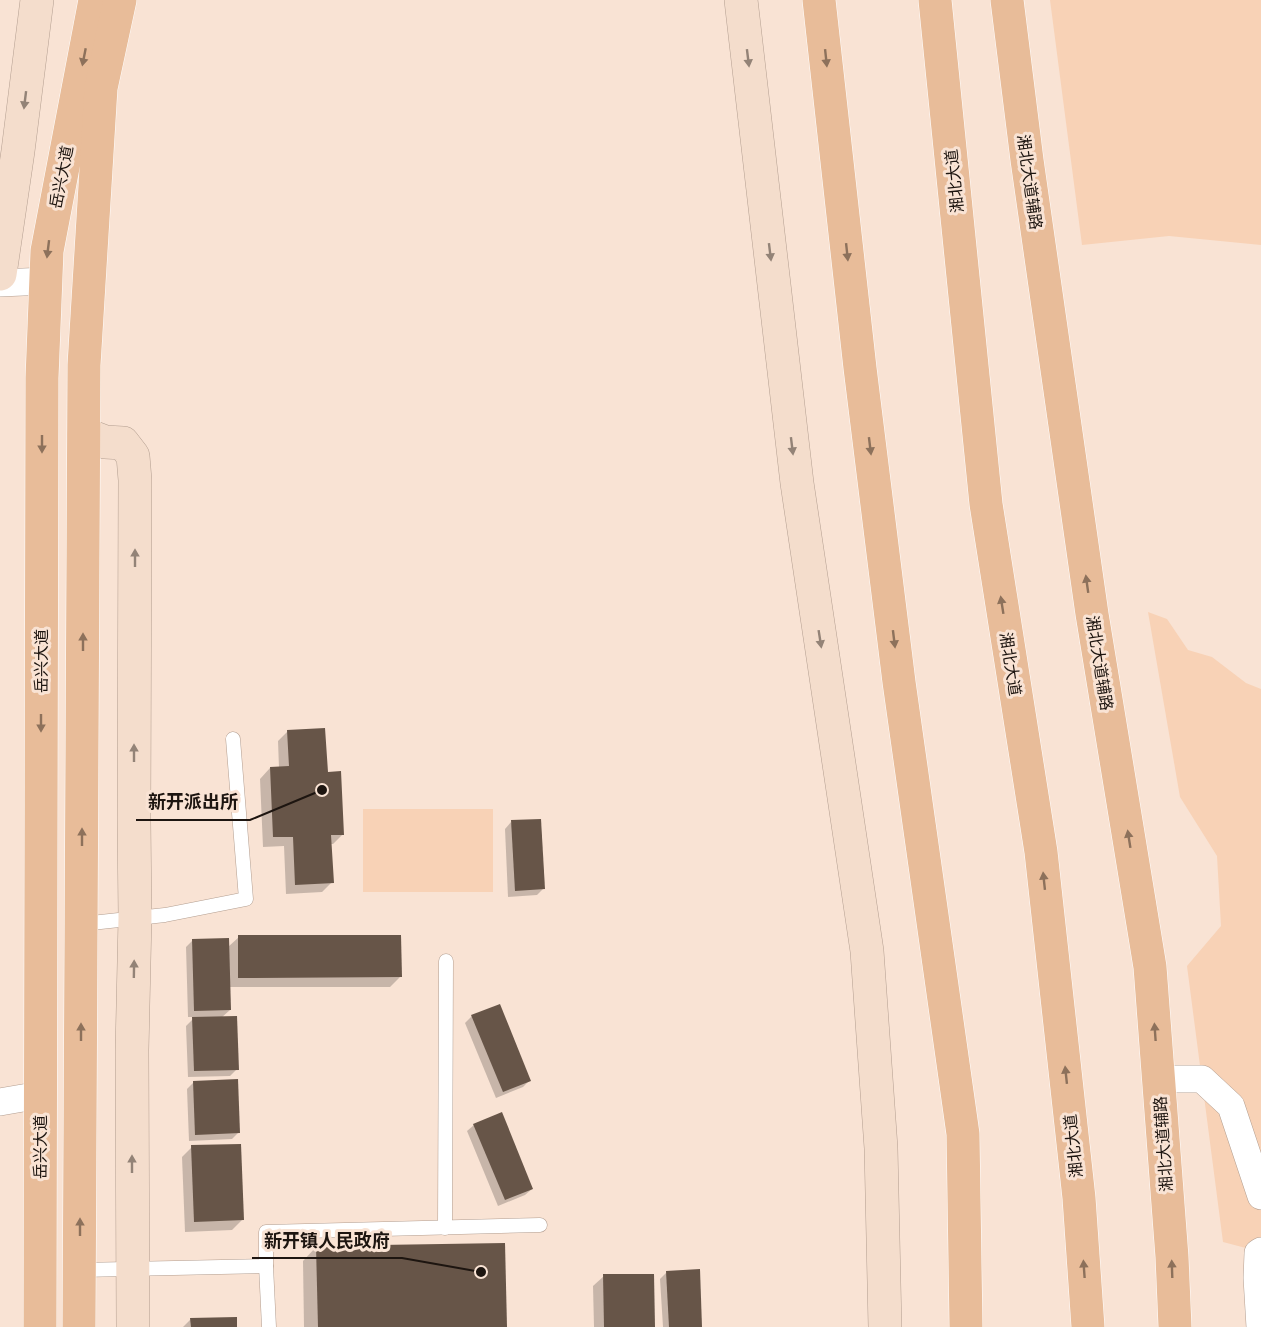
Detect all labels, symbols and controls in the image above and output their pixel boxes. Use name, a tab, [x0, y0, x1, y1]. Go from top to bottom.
one-way arrow	[79, 48, 88, 67]
one-way arrow	[743, 49, 753, 68]
one-way arrow	[821, 49, 830, 68]
one-way arrow	[20, 90, 29, 109]
street label: 湘北大道辅路	[1013, 133, 1047, 231]
street label: 岳兴大道	[45, 144, 77, 210]
street label: 湘北大道	[941, 148, 967, 214]
one-way arrow	[43, 240, 53, 259]
one-way arrow	[765, 242, 775, 261]
one-way arrow	[842, 242, 852, 261]
one-way arrow	[37, 434, 46, 453]
one-way arrow	[787, 436, 797, 455]
one-way arrow	[865, 436, 875, 455]
one-way arrow	[130, 548, 140, 567]
one-way arrow	[1083, 575, 1092, 594]
one-way arrow	[997, 595, 1006, 614]
street label: 湘北大道辅路	[1083, 614, 1117, 712]
street label: 岳兴大道	[31, 629, 51, 693]
one-way arrow	[816, 629, 825, 648]
one-way arrow	[889, 630, 899, 649]
street label: 湘北大道	[996, 631, 1026, 697]
one-way arrow	[78, 632, 88, 651]
one-way arrow	[36, 713, 46, 732]
one-way arrow	[129, 743, 139, 762]
callout: 新开派出所	[136, 784, 250, 820]
text: 新开派出所	[148, 790, 238, 813]
one-way arrow	[77, 827, 87, 846]
one-way arrow	[1124, 829, 1133, 848]
one-way arrow	[1040, 871, 1049, 890]
one-way arrow	[129, 959, 138, 978]
one-way arrow	[76, 1022, 86, 1041]
one-way arrow	[1150, 1023, 1160, 1042]
one-way arrow	[1061, 1065, 1070, 1084]
street label: 湘北大道辅路	[1150, 1095, 1176, 1193]
street label: 湘北大道	[1060, 1113, 1086, 1179]
street label: 岳兴大道	[30, 1115, 50, 1179]
one-way arrow	[127, 1154, 137, 1173]
one-way arrow	[75, 1217, 85, 1236]
callout: 新开镇人民政府	[252, 1222, 402, 1258]
text: 新开镇人民政府	[264, 1229, 390, 1252]
one-way arrow	[1079, 1259, 1089, 1278]
one-way arrow	[1168, 1259, 1177, 1278]

